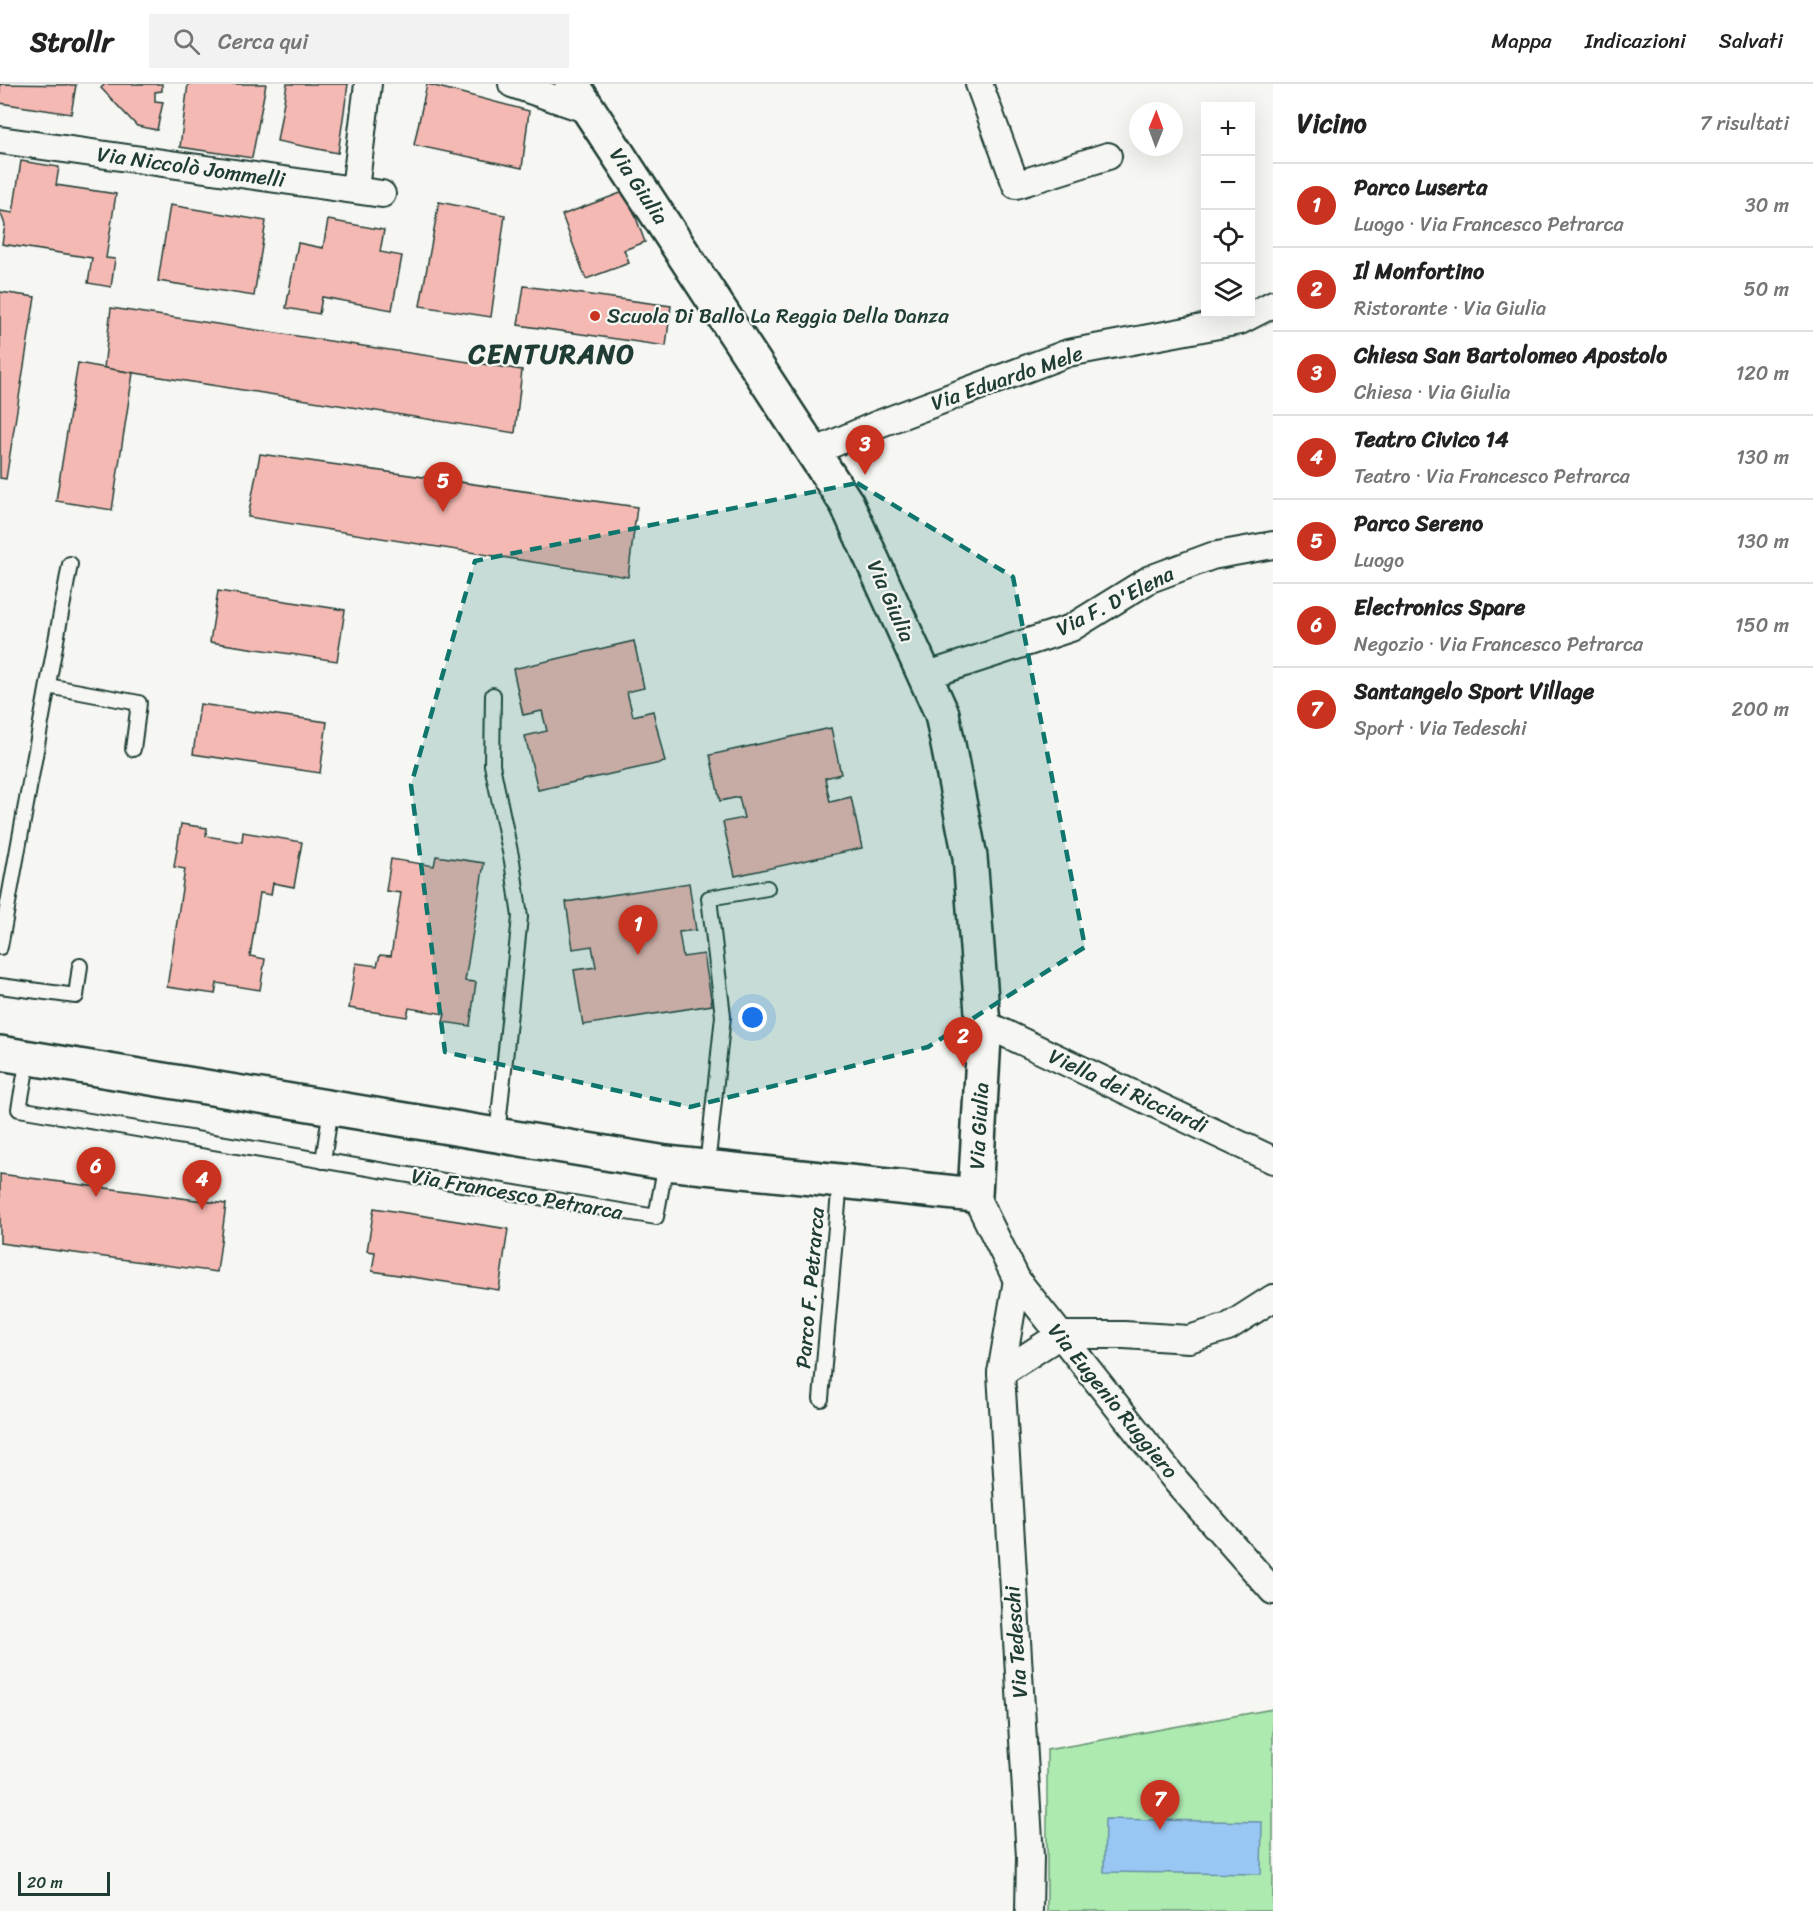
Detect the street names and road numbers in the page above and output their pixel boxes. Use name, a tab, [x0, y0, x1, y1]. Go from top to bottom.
street label: Via Niccolò Jommelli	[95, 135, 289, 199]
street label: Via Giulia	[599, 139, 679, 233]
street label: Via Eduardo Mele	[926, 334, 1088, 422]
street label: Via Giulia	[856, 554, 926, 649]
street label: Via F. D'Elena	[1049, 555, 1181, 647]
street label: Viella dei Ricciardi	[1042, 1038, 1215, 1145]
street label: Via Giulia	[958, 1081, 1000, 1170]
street label: Via Francesco Petrarca	[408, 1157, 626, 1231]
street label: Parco F. Petrarca	[784, 1205, 836, 1370]
street label: Via Eugenio Ruggiero	[1038, 1314, 1188, 1488]
street label: Via Tedeschi	[993, 1583, 1039, 1699]

